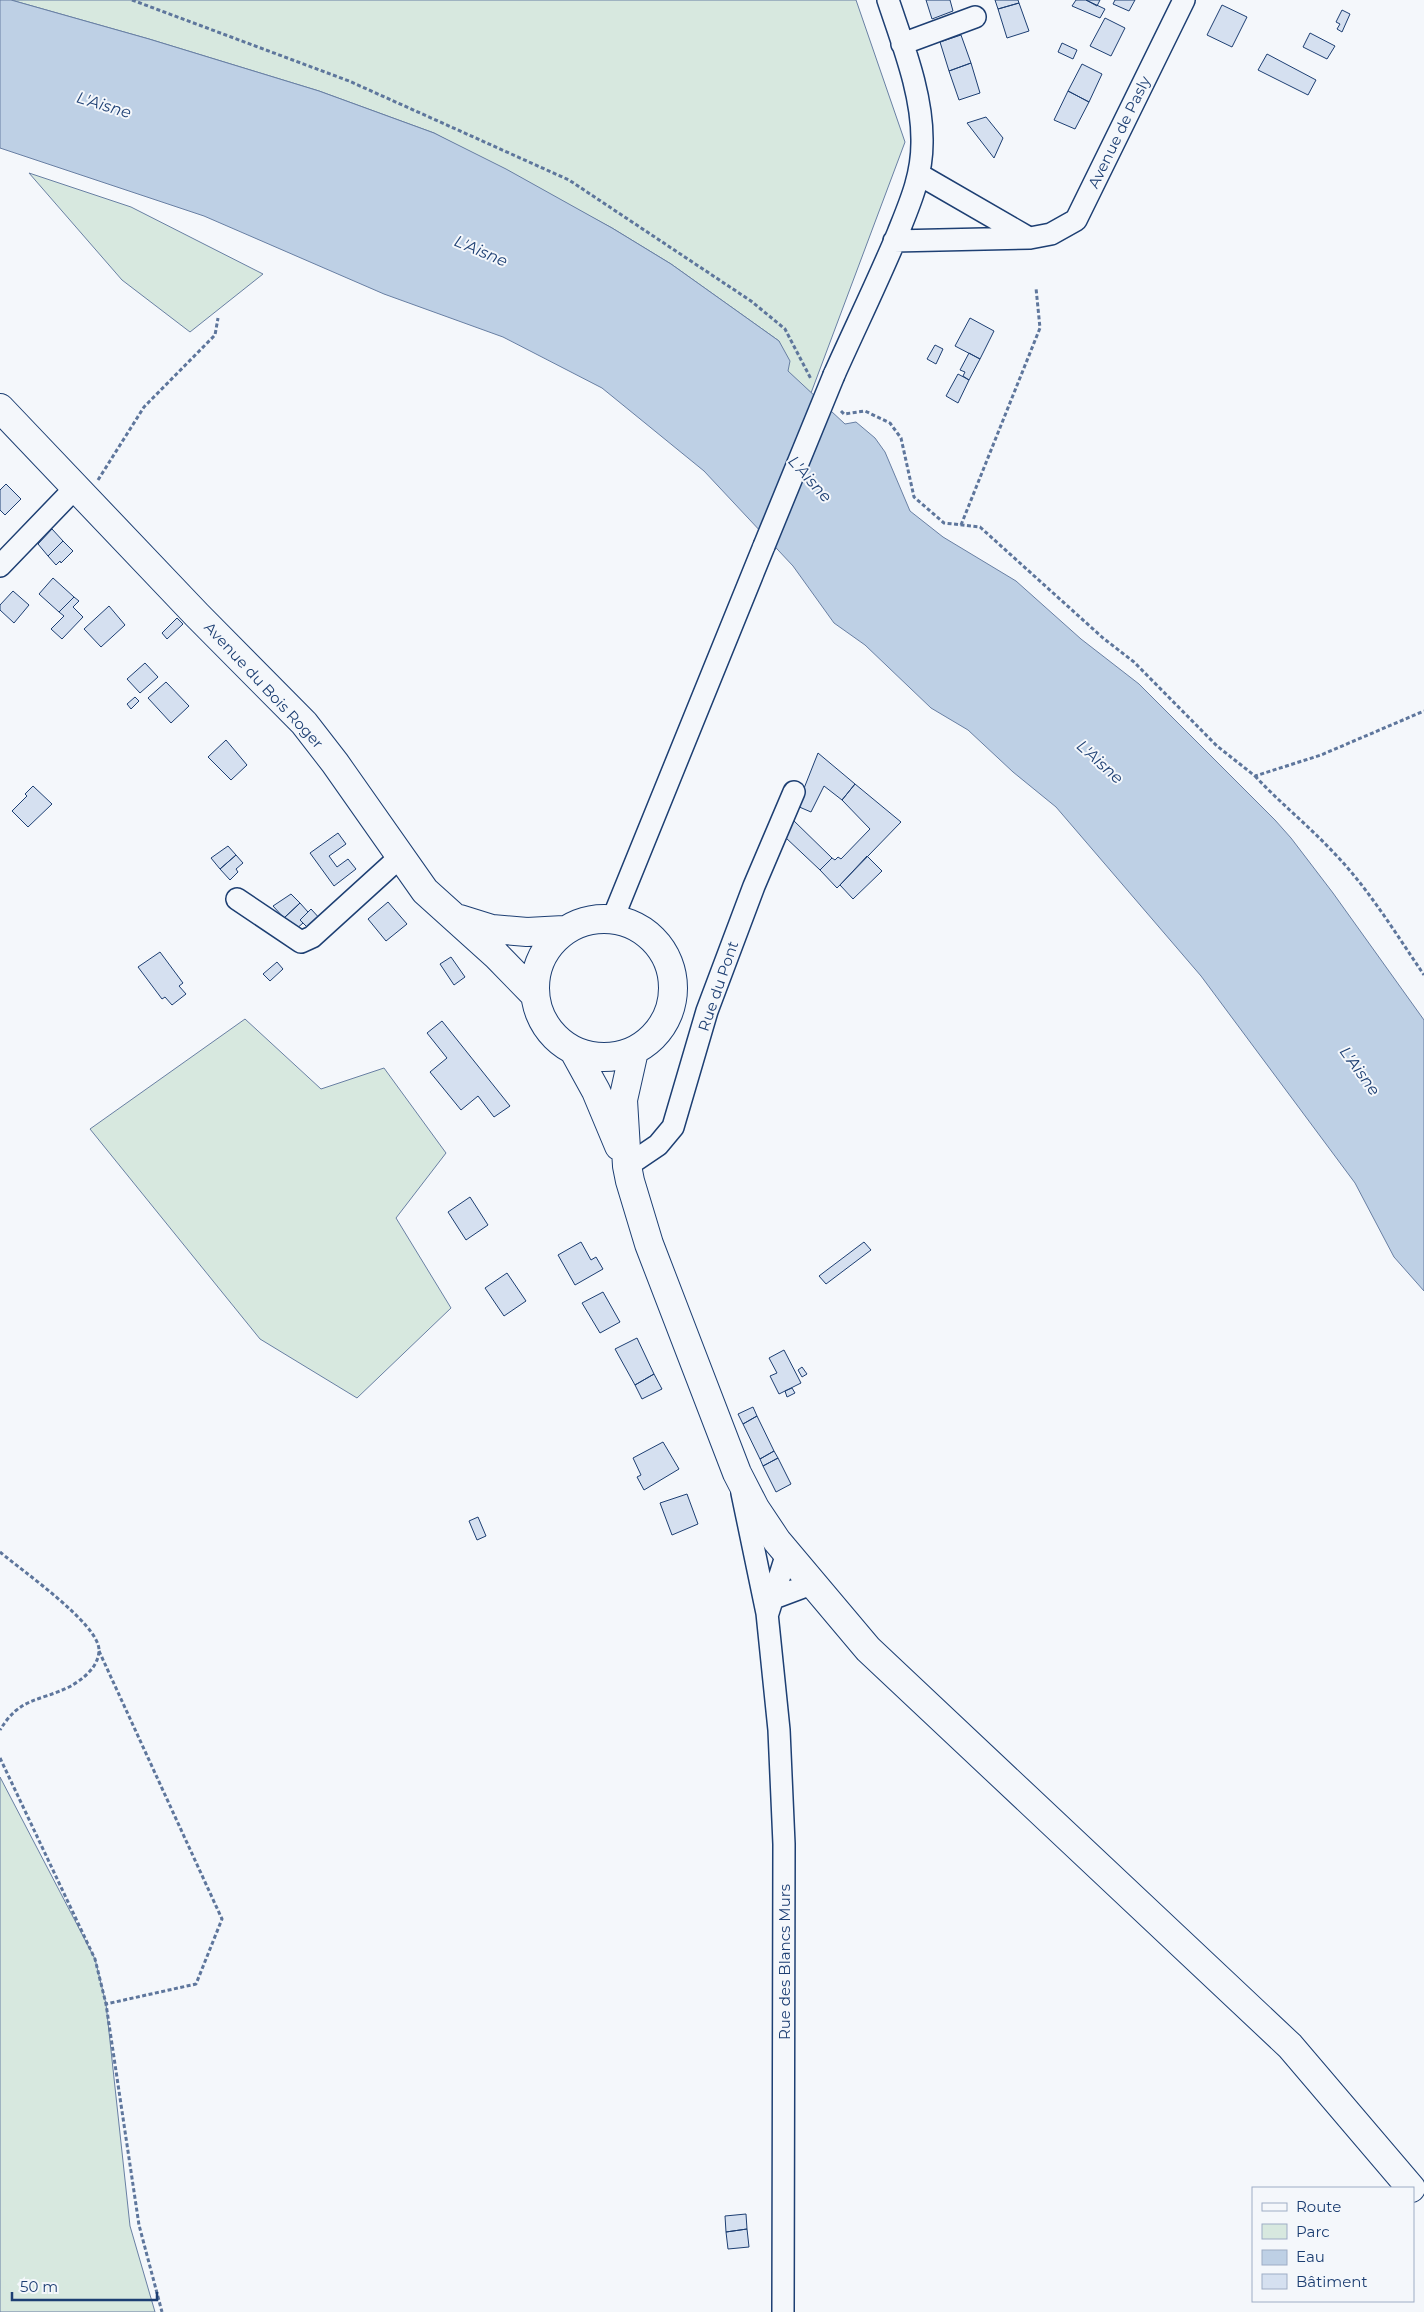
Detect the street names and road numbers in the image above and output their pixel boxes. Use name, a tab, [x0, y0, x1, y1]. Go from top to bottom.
street label: Avenue de Pasly	[1084, 72, 1155, 191]
street label: Avenue du Bois Roger	[200, 618, 328, 752]
street label: Rue du Pont	[694, 938, 742, 1034]
street label: Rue des Blancs Murs	[775, 1884, 794, 2040]

